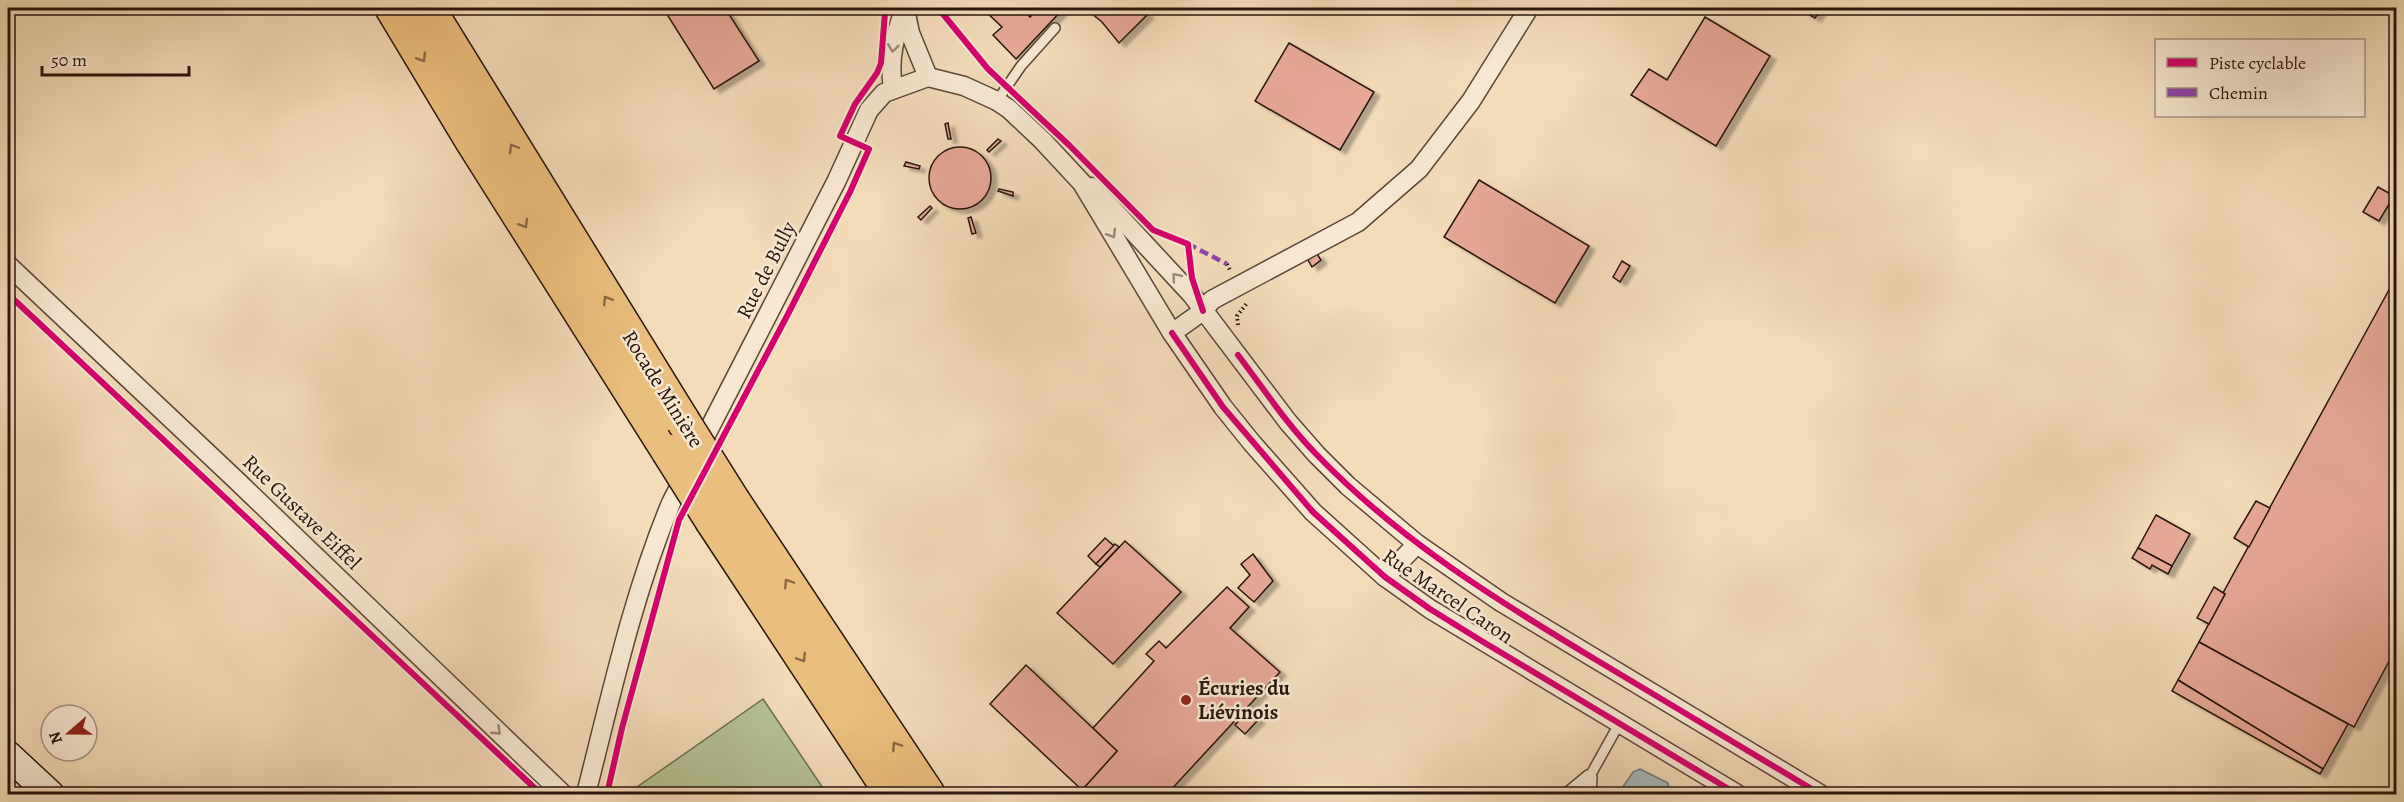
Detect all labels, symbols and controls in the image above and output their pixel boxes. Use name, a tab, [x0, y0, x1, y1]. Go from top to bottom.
scale bar	[42, 39, 189, 77]
legend	[2155, 39, 2365, 117]
one-way arrow	[887, 43, 899, 52]
text: 50 m	[51, 48, 87, 72]
text: Piste cyclable	[2209, 51, 2306, 75]
one-way arrow	[415, 52, 426, 62]
text: Chemin	[2209, 81, 2268, 105]
one-way arrow	[509, 144, 521, 154]
street label: Rue de Bully	[730, 216, 803, 323]
one-way arrow	[517, 217, 528, 228]
one-way arrow	[1105, 228, 1116, 238]
one-way arrow	[1172, 273, 1183, 284]
one-way arrow	[603, 296, 615, 306]
street label: Rocade Minière	[616, 325, 710, 453]
street label: Rue Gustave Eiffel	[237, 448, 367, 576]
street label: Rue Marcel Caron	[1377, 542, 1519, 650]
one-way arrow	[784, 579, 795, 590]
one-way arrow	[795, 651, 806, 662]
place label: Écuries du Liévinois	[1198, 674, 1291, 726]
marker: Écuries du Liévinois	[1179, 693, 1193, 707]
north arrow	[39, 703, 99, 763]
one-way arrow	[490, 724, 501, 735]
text: N	[43, 728, 68, 747]
one-way arrow	[892, 741, 903, 752]

